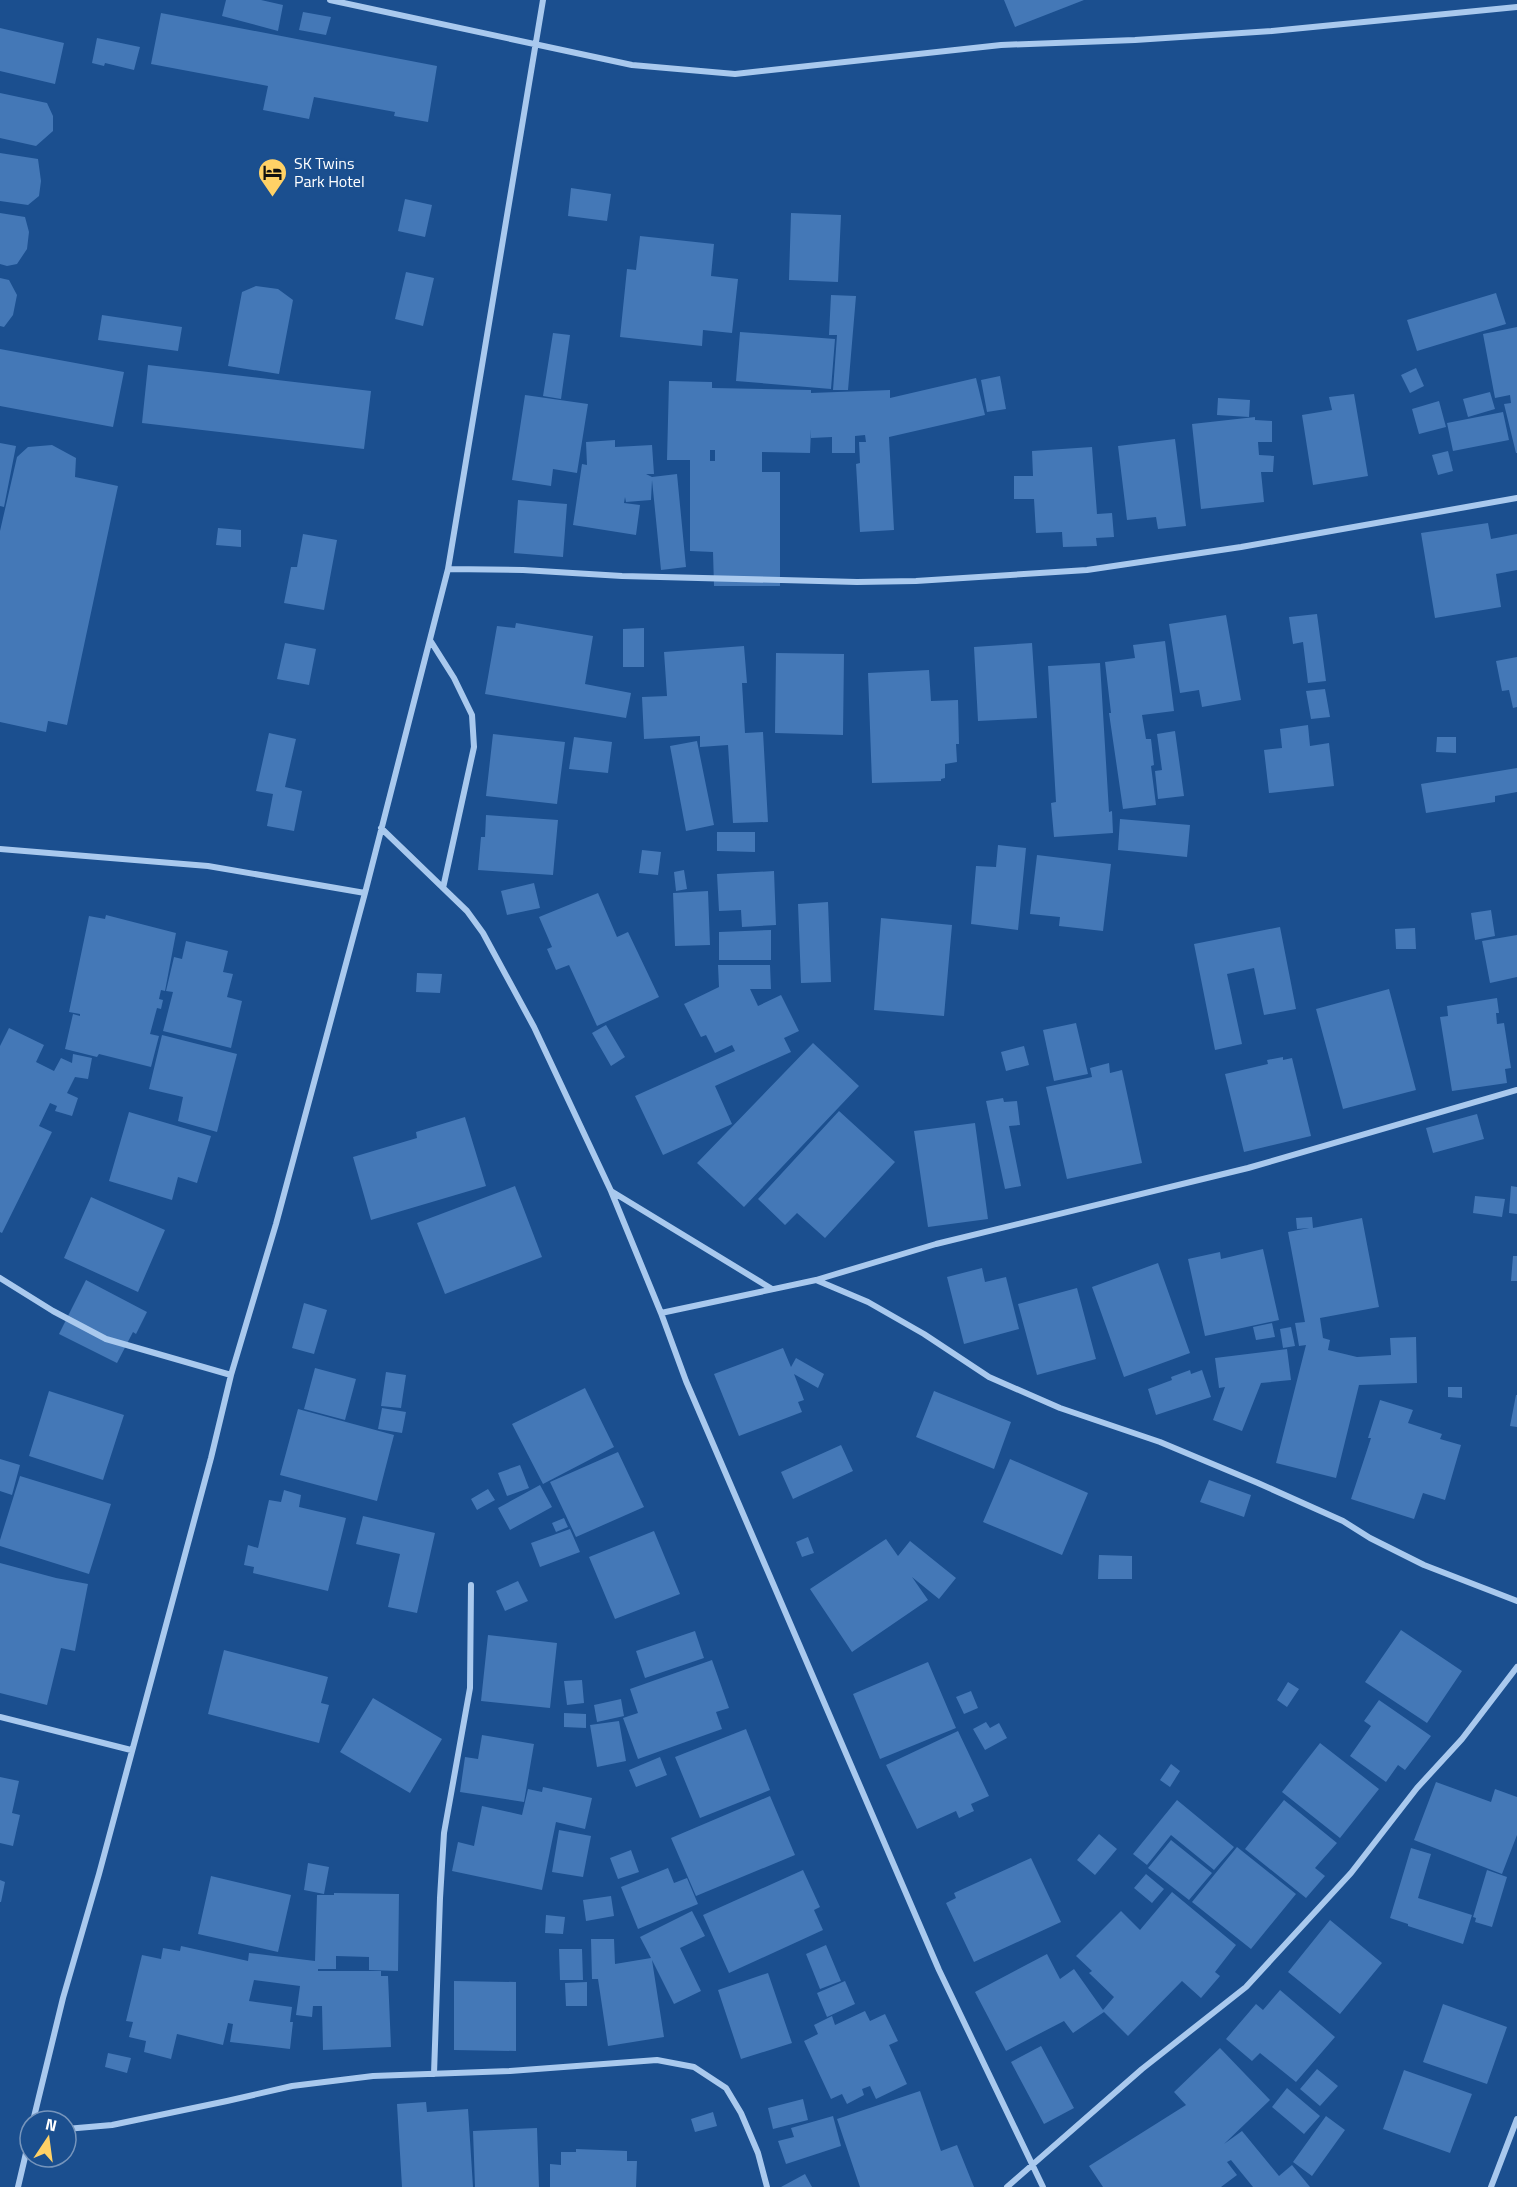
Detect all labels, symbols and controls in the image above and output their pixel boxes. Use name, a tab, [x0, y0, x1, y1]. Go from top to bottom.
place label: SK Twins Park Hotel	[294, 151, 365, 193]
hotel icon: SK Twins Park Hotel	[257, 156, 289, 198]
north arrow	[18, 2109, 78, 2169]
text: N	[43, 2111, 59, 2137]

